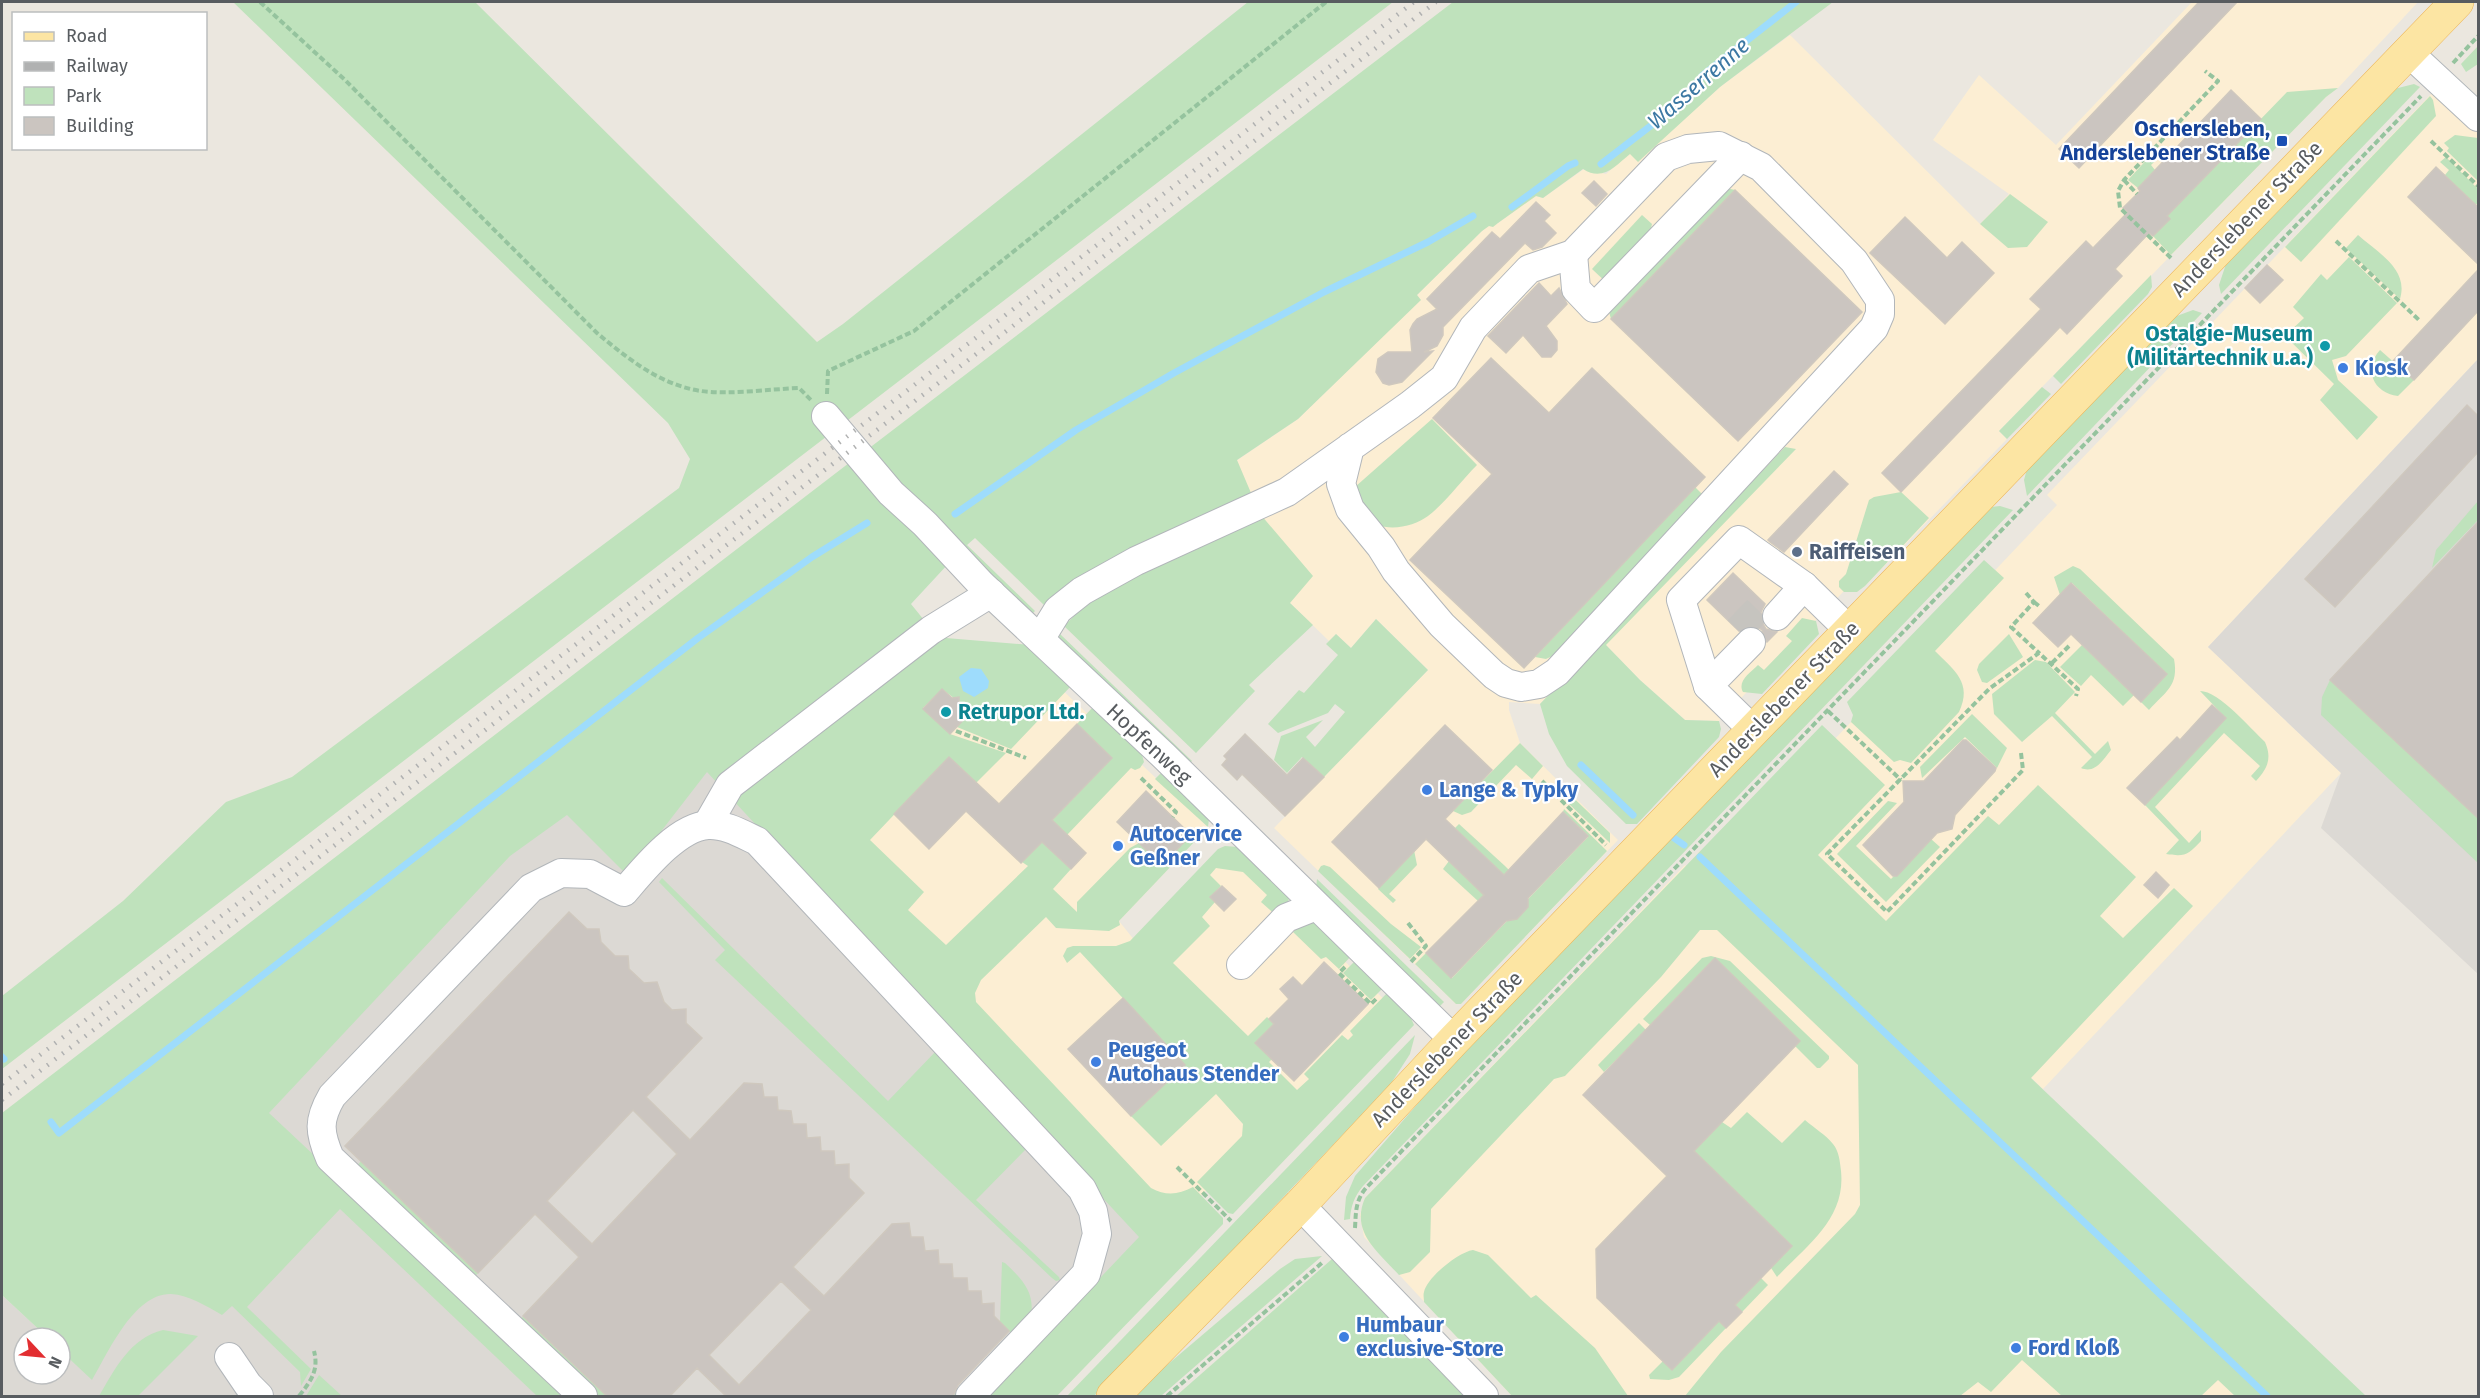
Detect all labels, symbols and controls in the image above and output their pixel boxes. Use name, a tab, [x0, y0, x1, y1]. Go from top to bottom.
legend	[12, 12, 207, 150]
text: Road	[66, 25, 108, 47]
water label: Wasserrenne	[1642, 32, 1755, 135]
text: Railway	[66, 55, 128, 77]
text: Park	[66, 85, 102, 107]
text: Building	[66, 115, 134, 137]
place label: Oschersleben, Anderslebener Straße	[2059, 116, 2270, 166]
marker: Oschersleben, Anderslebener Straße	[2275, 134, 2289, 148]
street label: Anderslebener Straße	[2166, 136, 2328, 302]
place label: Ostalgie-Museum (Militärtechnik u.a.)	[2127, 321, 2313, 371]
marker: Ostalgie-Museum (Militärtechnik u.a.)	[2318, 339, 2332, 353]
place label: Kiosk	[2355, 355, 2409, 381]
marker: Kiosk	[2336, 361, 2350, 375]
place label: Raiffeisen	[1809, 539, 1905, 565]
marker: Raiffeisen	[1790, 545, 1804, 559]
street label: Anderslebener Straße	[1703, 616, 1865, 782]
street label: Hopfenweg	[1101, 698, 1197, 790]
place label: Retrupor Ltd.	[958, 699, 1085, 725]
marker: Retrupor Ltd.	[939, 705, 953, 719]
place label: Lange & Typky	[1439, 777, 1578, 803]
marker: Lange & Typky	[1420, 783, 1434, 797]
place label: Autocervice Geßner	[1129, 821, 1242, 871]
marker: Autocervice Geßner	[1111, 839, 1125, 853]
street label: Anderslebener Straße	[1366, 966, 1528, 1132]
place label: Peugeot Autohaus Stender	[1107, 1037, 1280, 1087]
marker: Peugeot Autohaus Stender	[1089, 1055, 1103, 1069]
place label: Humbaur exclusive-Store	[1356, 1312, 1504, 1362]
north arrow	[12, 1326, 72, 1386]
marker: Humbaur exclusive-Store	[1337, 1330, 1351, 1344]
place label: Ford Kloß	[2028, 1335, 2120, 1361]
marker: Ford Kloß	[2009, 1341, 2023, 1355]
text: N	[44, 1353, 66, 1371]

